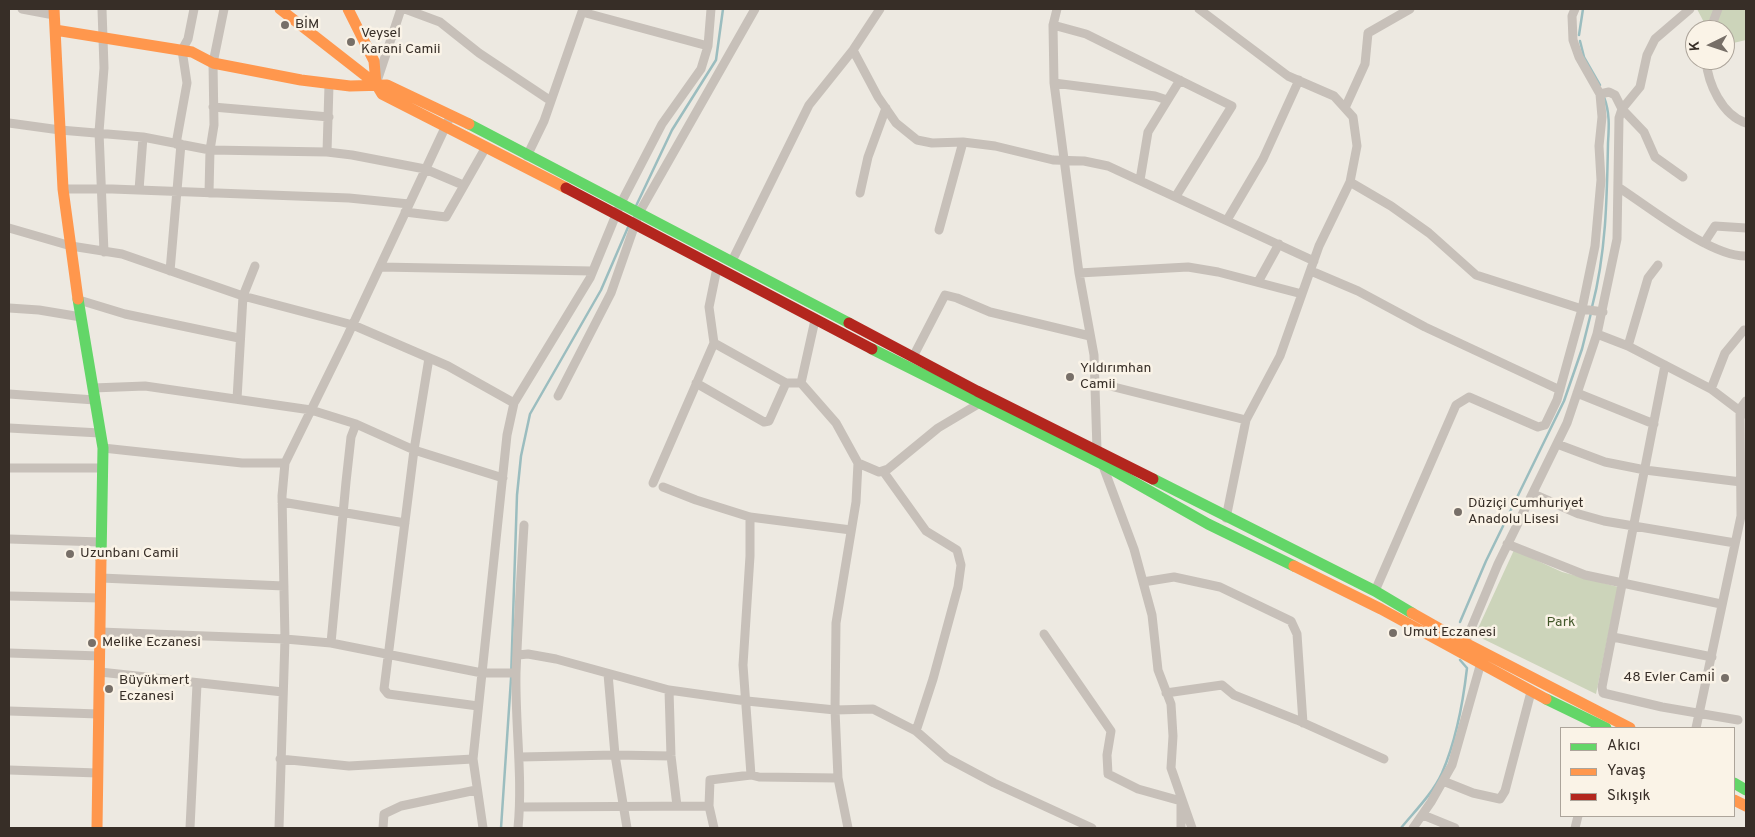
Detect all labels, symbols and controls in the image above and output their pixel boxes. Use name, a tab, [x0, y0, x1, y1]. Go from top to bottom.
place label: BİM	[295, 17, 319, 33]
marker: BİM	[279, 19, 291, 31]
north arrow	[1685, 20, 1735, 70]
place label: Veysel Karani Camii	[361, 26, 441, 58]
marker: Veysel Karani Camii	[345, 36, 357, 48]
text: K	[1687, 40, 1704, 52]
place label: Yıldırımhan Camii	[1080, 361, 1151, 394]
marker: Yıldırımhan Camii	[1064, 371, 1076, 383]
place label: Düziçi Cumhuriyet Anadolu Lisesi	[1468, 496, 1584, 528]
marker: Düziçi Cumhuriyet Anadolu Lisesi	[1452, 506, 1464, 518]
place label: Uzunbanı Camii	[80, 546, 179, 562]
marker: Uzunbanı Camii	[64, 548, 76, 560]
park label: Park	[1547, 615, 1575, 631]
place label: Umut Eczanesi	[1403, 625, 1496, 641]
marker: Umut Eczanesi	[1387, 627, 1399, 639]
place label: Melike Eczanesi	[102, 635, 201, 651]
marker: Melike Eczanesi	[86, 637, 98, 649]
place label: 48 Evler Camiİ	[1624, 670, 1715, 686]
marker: 48 Evler Camiİ	[1719, 672, 1731, 684]
place label: Büyükmert Eczanesi	[119, 673, 190, 706]
marker: Büyükmert Eczanesi	[103, 683, 115, 695]
legend	[1560, 727, 1735, 817]
text: Akıcı	[1607, 737, 1640, 756]
text: Yavaş	[1607, 762, 1646, 781]
text: Sıkışık	[1607, 787, 1651, 806]

